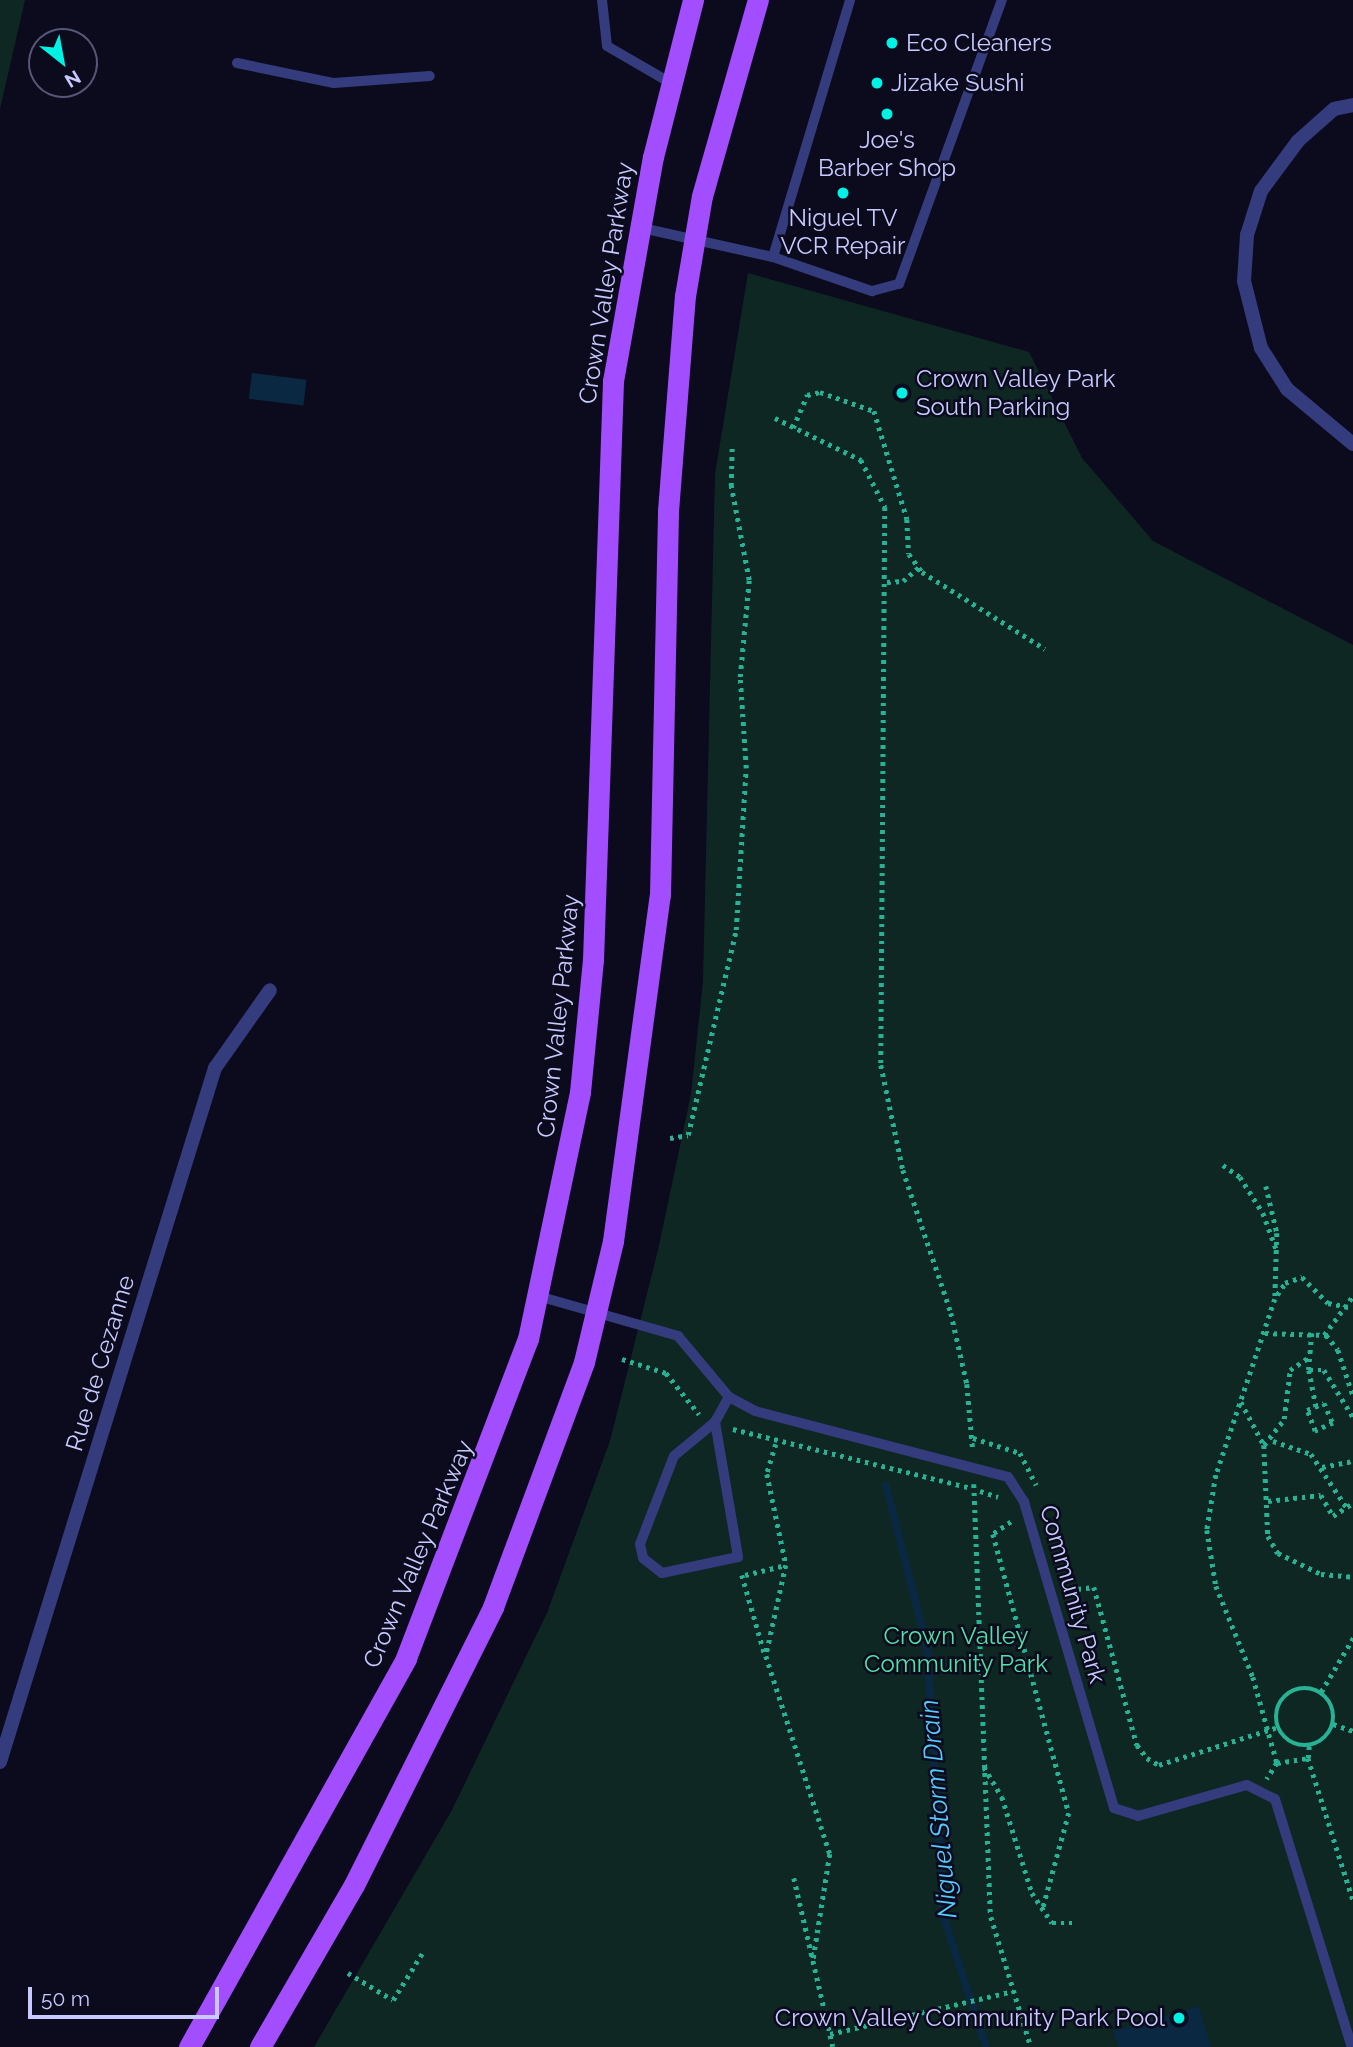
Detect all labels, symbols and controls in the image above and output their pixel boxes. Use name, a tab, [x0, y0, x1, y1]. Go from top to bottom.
north arrow	[28, 28, 98, 98]
place label: Eco Cleaners	[906, 29, 1052, 57]
marker: Eco Cleaners	[884, 35, 900, 51]
text: N	[61, 66, 85, 92]
place label: Jizake Sushi	[891, 69, 1025, 97]
marker: Jizake Sushi	[869, 75, 885, 91]
marker: Joe's Barber Shop	[879, 106, 895, 122]
place label: Joe's Barber Shop	[818, 126, 956, 182]
street label: Crown Valley Parkway	[573, 159, 639, 407]
marker: Niguel TV VCR Repair	[835, 185, 851, 201]
place label: Niguel TV VCR Repair	[781, 204, 905, 260]
place label: Crown Valley Park South Parking	[916, 365, 1117, 421]
marker: Crown Valley Park South Parking	[894, 385, 910, 401]
street label: Crown Valley Parkway	[531, 892, 585, 1140]
street label: Rue de Cezanne	[60, 1272, 140, 1454]
street label: Crown Valley Parkway	[357, 1435, 479, 1673]
street label: Community Park	[1034, 1501, 1112, 1687]
park label: Crown Valley Community Park	[864, 1622, 1048, 1678]
water label: Niguel Storm Drain	[914, 1698, 964, 1920]
scale bar	[32, 1974, 222, 2018]
text: 50 m	[41, 1986, 90, 2011]
place label: Crown Valley Community Park Pool	[773, 2004, 1165, 2032]
marker: Crown Valley Community Park Pool	[1171, 2010, 1187, 2026]

